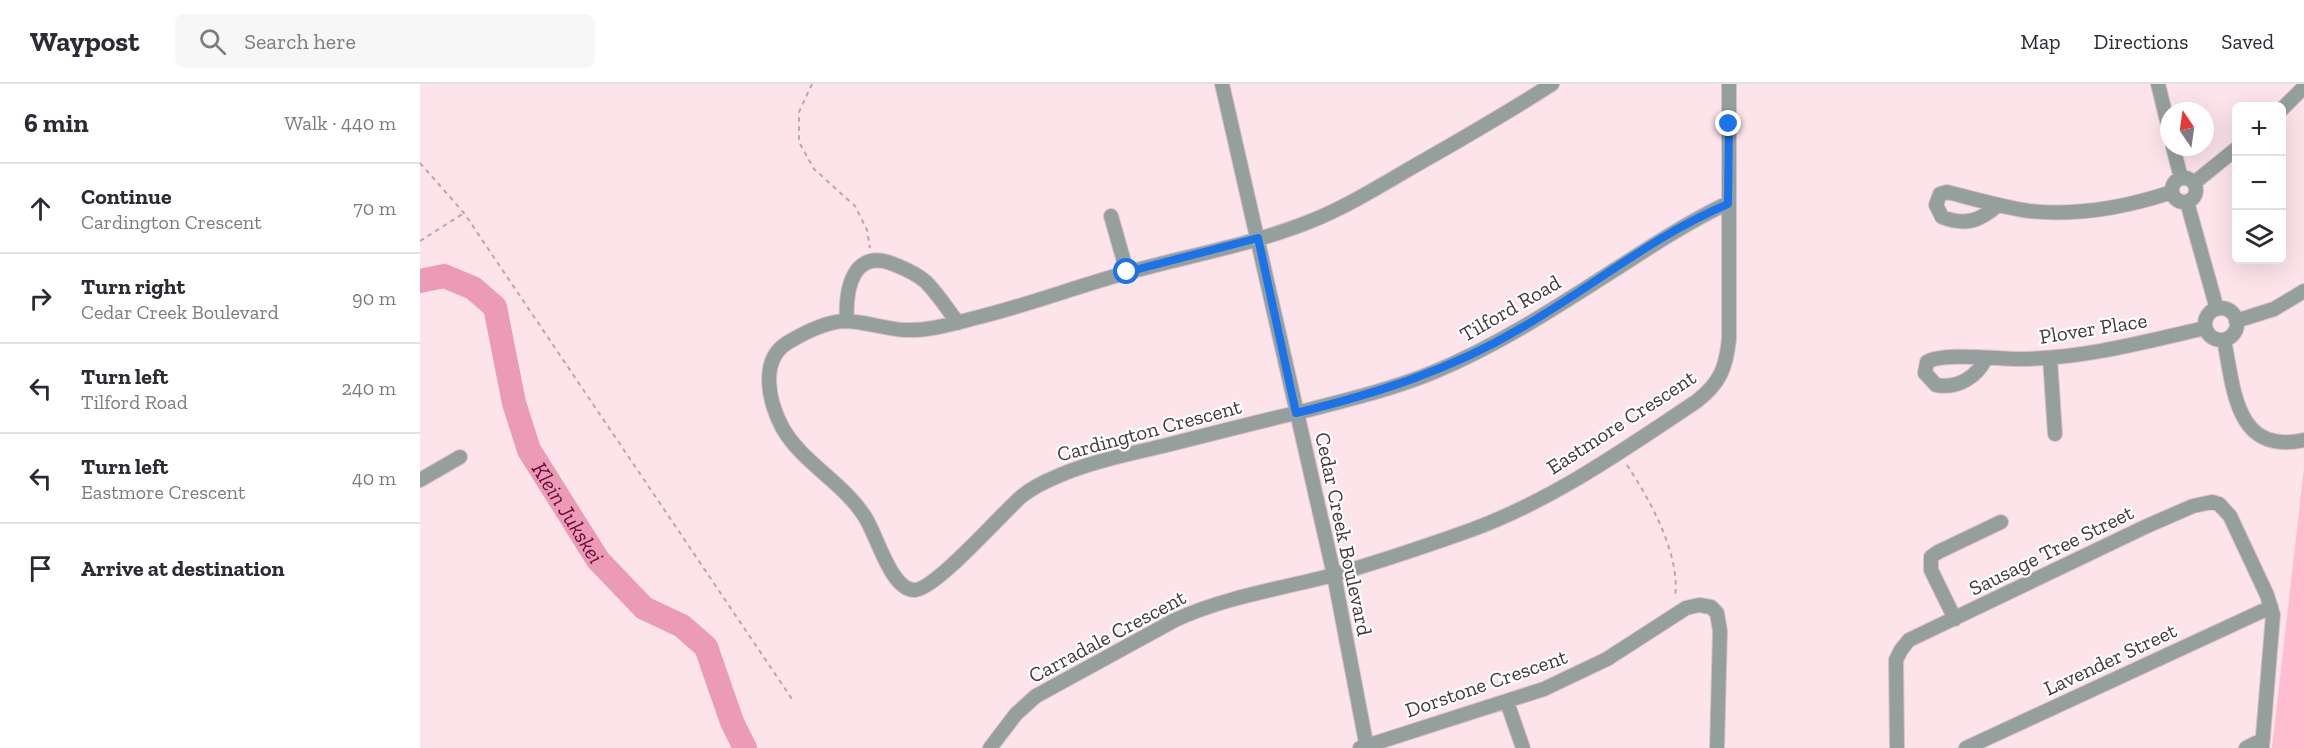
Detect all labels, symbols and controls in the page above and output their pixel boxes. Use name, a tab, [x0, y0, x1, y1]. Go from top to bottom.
search box	[175, 14, 595, 68]
text: Waypost	[30, 25, 139, 58]
icon: search	[196, 25, 229, 58]
text: Search here	[244, 28, 356, 55]
text: Map	[2021, 29, 2061, 54]
text: Directions	[2094, 29, 2188, 54]
text: Saved	[2221, 29, 2274, 54]
north arrow	[2160, 102, 2214, 156]
map controls	[2232, 102, 2286, 264]
button: +	[2232, 102, 2286, 156]
text: 6 min	[24, 107, 89, 139]
route end	[1715, 110, 1741, 136]
text: Walk · 440 m	[284, 111, 396, 135]
button: −	[2232, 156, 2286, 210]
text: Continue	[81, 183, 172, 210]
icon: ahead	[24, 192, 57, 225]
text: 70 m	[353, 196, 396, 220]
text: Cardington Crescent	[81, 210, 262, 234]
button: layers	[2232, 210, 2286, 264]
route start	[1113, 258, 1139, 284]
street label: Tilford Road	[1455, 269, 1565, 347]
text: Turn right	[81, 273, 185, 300]
icon: right	[24, 282, 57, 315]
text: 90 m	[352, 286, 396, 310]
text: Cedar Creek Boulevard	[81, 300, 279, 324]
street label: Plover Place	[2037, 307, 2149, 349]
text: Turn left	[81, 363, 168, 390]
street label: Eastmore Crescent	[1542, 364, 1700, 480]
icon: left	[24, 372, 57, 405]
text: 240 m	[342, 376, 396, 400]
text: Tilford Road	[81, 390, 188, 414]
street label: Cardington Crescent	[1054, 393, 1244, 467]
street label: Cedar Creek Boulevard	[1310, 430, 1378, 639]
text: Turn left	[81, 453, 168, 480]
water label: Klein Jukskei	[526, 457, 610, 568]
icon: left	[24, 462, 57, 495]
text: 40 m	[352, 466, 396, 490]
text: Eastmore Crescent	[81, 480, 245, 504]
street label: Sausage Tree Street	[1965, 499, 2137, 601]
icon: arrive	[24, 552, 57, 585]
text: Arrive at destination	[81, 555, 284, 582]
street label: Carradale Crescent	[1024, 584, 1190, 688]
street label: Lavender Street	[2040, 617, 2180, 701]
street label: Dorstone Crescent	[1402, 643, 1570, 722]

